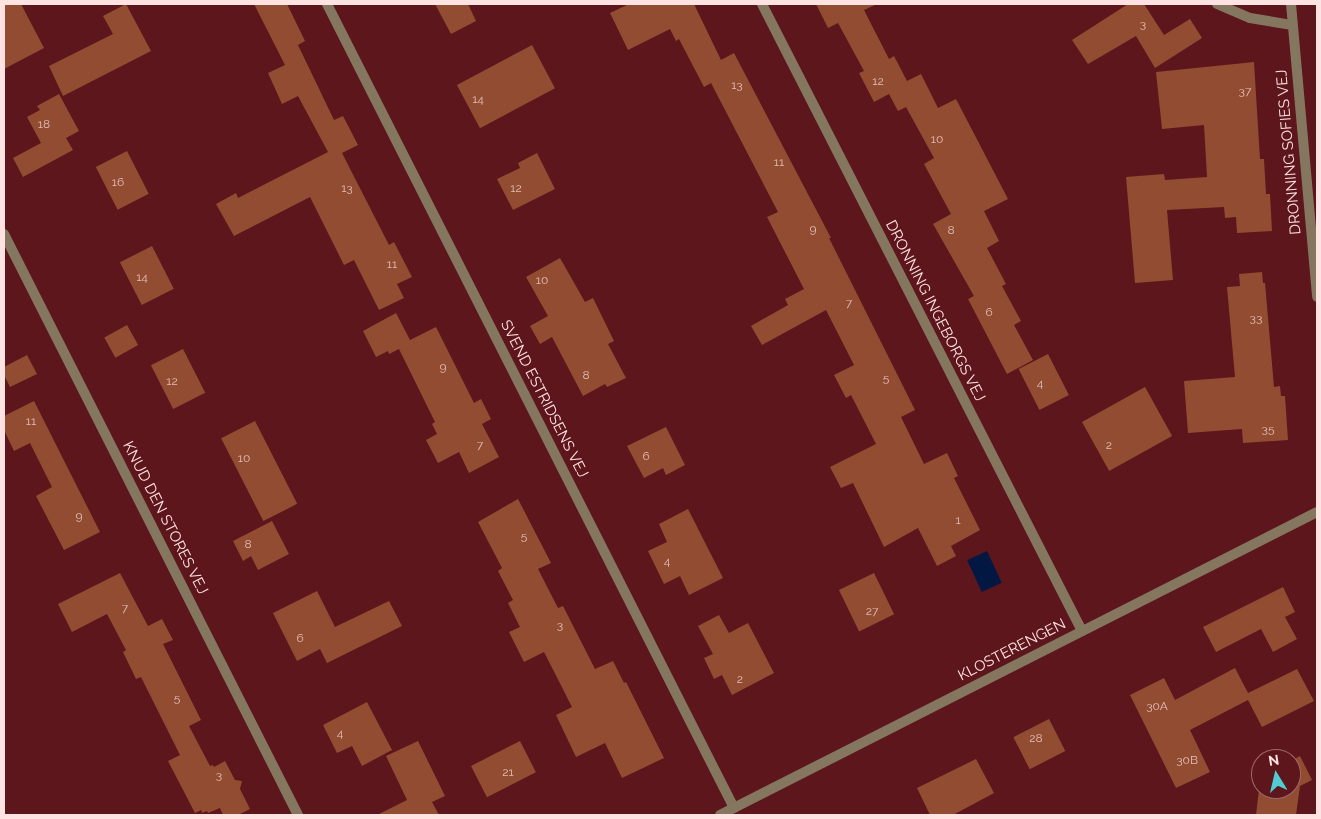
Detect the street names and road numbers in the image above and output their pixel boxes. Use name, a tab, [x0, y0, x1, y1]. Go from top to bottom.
street label: DRONNING SOFIES VEJ	[1273, 68, 1305, 236]
street label: DRONNING INGEBORGS VEJ	[881, 217, 989, 405]
street label: SVEND ESTRIDSENS VEJ	[496, 317, 592, 481]
street label: KNUD DEN STORES VEJ	[118, 438, 212, 598]
street label: KLOSTERENGEN	[955, 615, 1069, 685]

